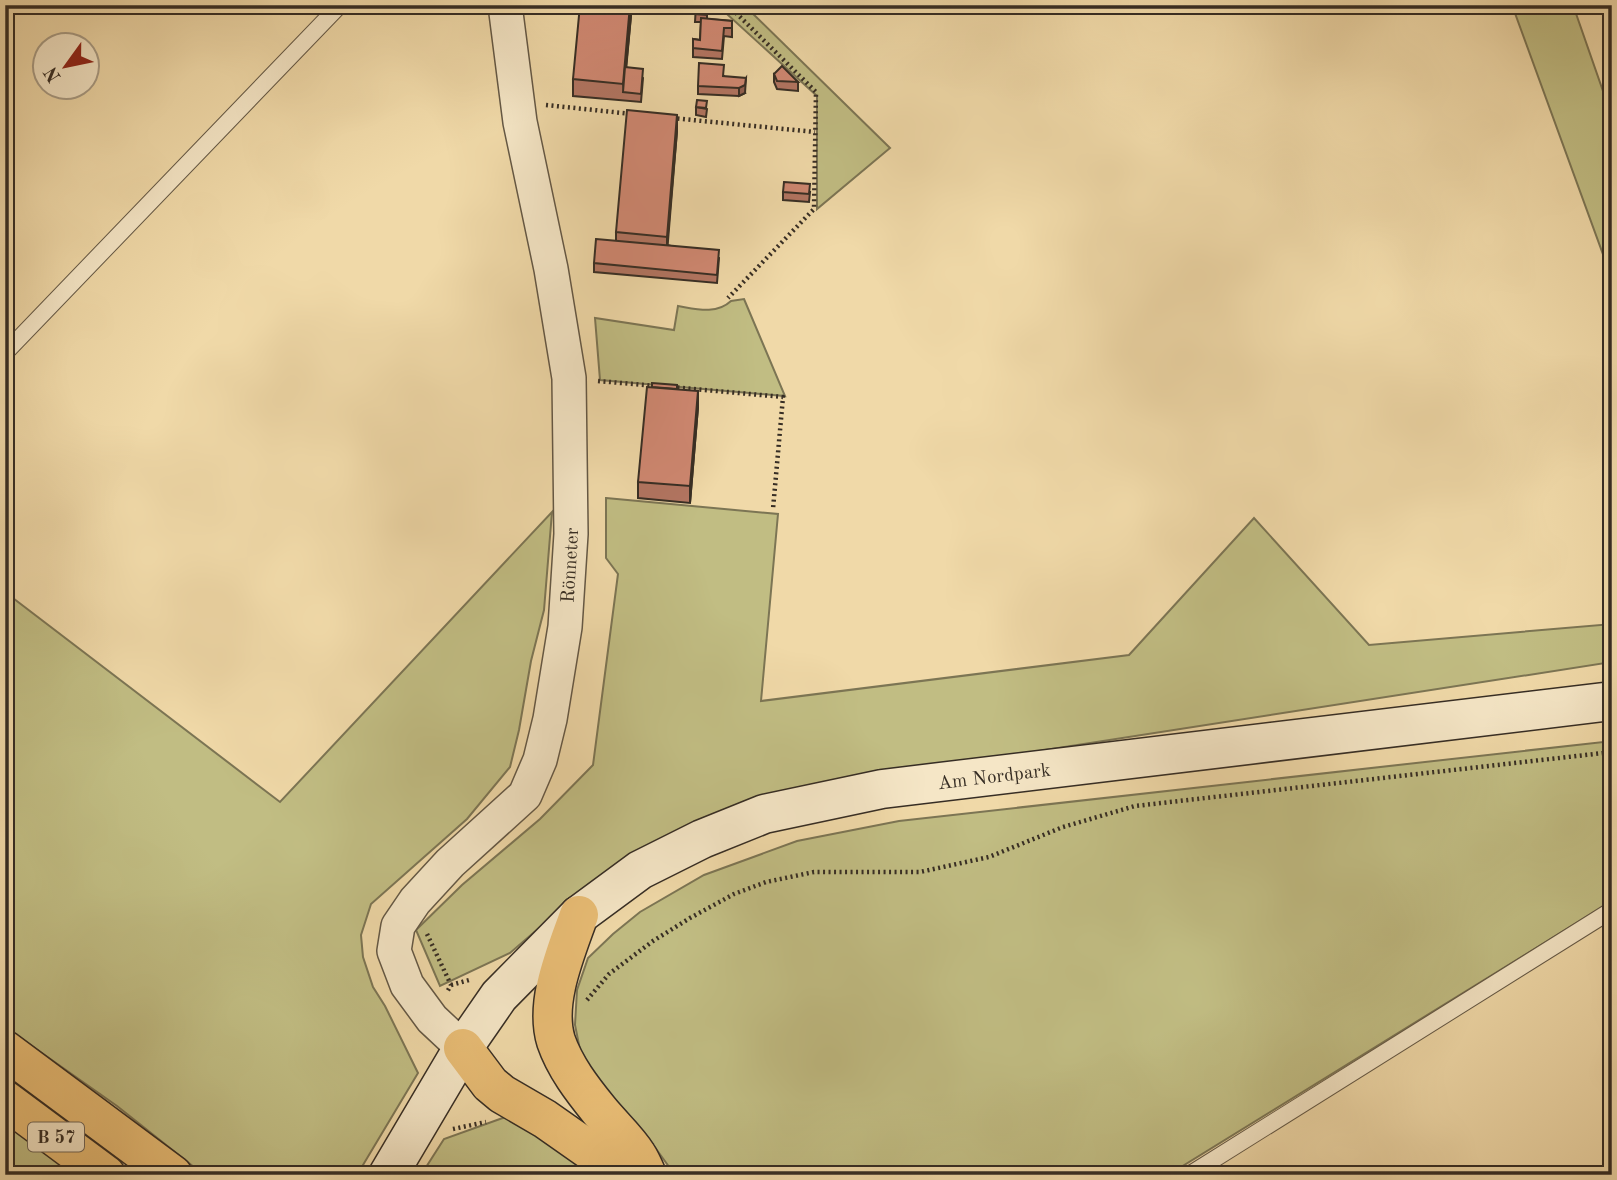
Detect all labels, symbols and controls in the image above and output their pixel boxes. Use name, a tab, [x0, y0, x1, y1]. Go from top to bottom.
north arrow	[32, 32, 102, 102]
text: N	[42, 62, 66, 85]
street label: Rönneter	[560, 527, 583, 604]
street label: Am Nordpark	[937, 762, 1052, 794]
road number: B 57	[28, 1122, 84, 1152]

